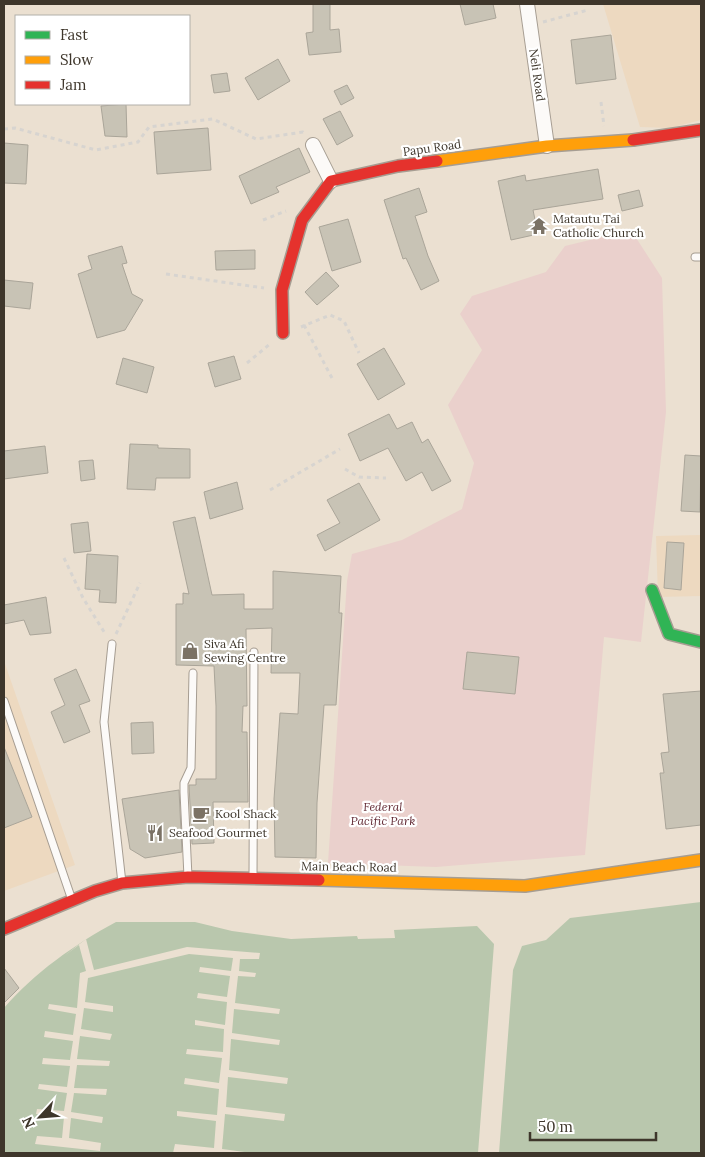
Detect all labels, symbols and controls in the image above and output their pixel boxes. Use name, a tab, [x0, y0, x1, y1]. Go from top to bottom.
legend	[15, 15, 190, 105]
text: Fast	[60, 25, 88, 44]
street label: Neli Road	[526, 48, 549, 102]
text: Slow	[60, 50, 93, 69]
text: Jam	[59, 75, 87, 94]
street label: Papu Road	[402, 136, 462, 159]
place label: Matautu Tai Catholic Church	[553, 211, 644, 240]
temple icon: Matautu Tai Catholic Church	[529, 216, 549, 236]
place label: Siva Afi Sewing Centre	[204, 636, 286, 665]
shop icon: Siva Afi Sewing Centre	[180, 641, 200, 661]
park label: Federal Pacific Park	[351, 799, 415, 828]
cafe icon: Kool Shack	[191, 804, 211, 824]
place label: Kool Shack	[215, 806, 277, 821]
restaurant icon: Seafood Gourmet	[145, 823, 165, 843]
place label: Seafood Gourmet	[169, 825, 268, 840]
street label: Main Beach Road	[301, 858, 397, 875]
north arrow	[15, 1092, 65, 1142]
scale bar	[530, 1110, 656, 1142]
text: N	[18, 1114, 39, 1132]
text: 50 m	[538, 1117, 573, 1136]

